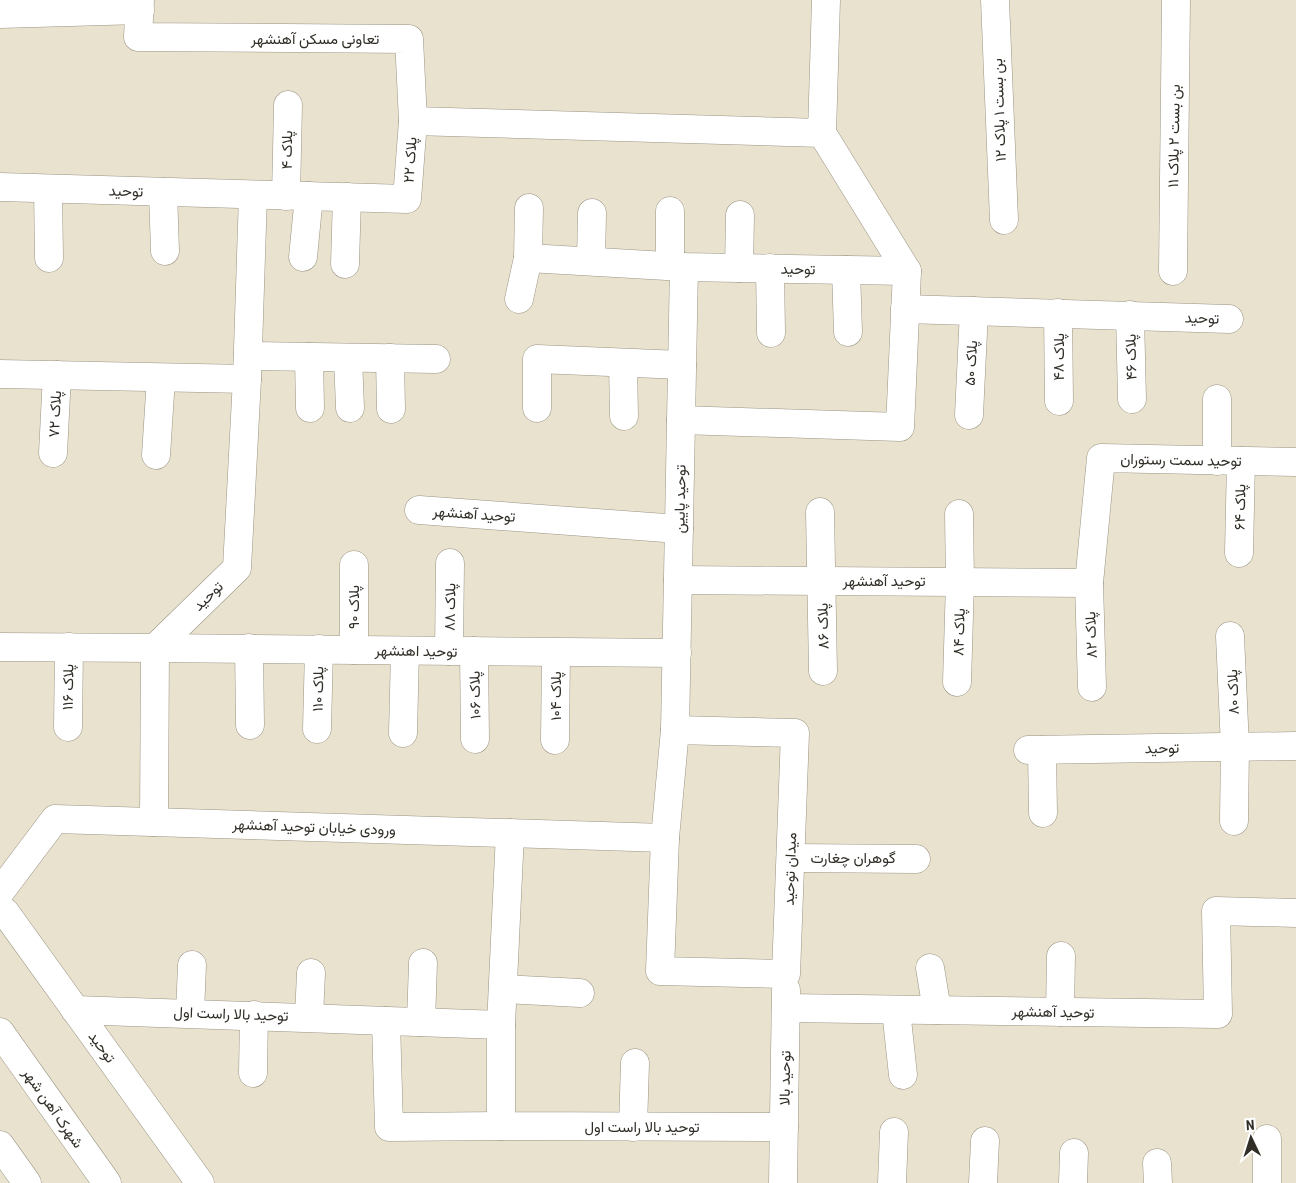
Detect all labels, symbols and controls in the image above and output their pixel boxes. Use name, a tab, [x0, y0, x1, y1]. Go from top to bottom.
street label: تعاونی مسکن آهنشهر	[250, 30, 380, 49]
street label: بن بست ۱ پلاک ۱۲	[988, 58, 1011, 162]
street label: بن بست ۲ پلاک ۱۱	[1164, 84, 1185, 188]
street label: پلاک ۴	[278, 130, 297, 170]
street label: پلاک ۲۲	[399, 136, 422, 184]
street label: توحید	[108, 181, 144, 201]
street label: توحید	[780, 260, 816, 278]
street label: توحید	[1184, 308, 1220, 328]
street label: پلاک ۴۸	[1050, 333, 1069, 381]
street label: پلاک ۴۶	[1122, 334, 1141, 380]
street label: پلاک ۵۰	[961, 340, 982, 386]
street label: پلاک ۷۲	[45, 390, 66, 438]
street label: توحید سمت رستوران	[1120, 450, 1242, 470]
street label: توحید پایین	[670, 464, 691, 534]
street label: پلاک ۶۴	[1231, 484, 1250, 530]
street label: توحید آهنشهر	[431, 502, 516, 526]
street label: توحید آهنشهر	[841, 572, 926, 590]
street label: توحید	[189, 577, 227, 615]
street label: پلاک ۸۸	[441, 583, 460, 631]
street label: پلاک ۹۰	[345, 585, 364, 629]
street label: پلاک ۸۶	[814, 603, 833, 649]
street label: پلاک ۸۴	[949, 608, 970, 656]
street label: پلاک ۸۲	[1081, 611, 1102, 659]
street label: توحید اهنشهر	[373, 641, 458, 661]
street label: پلاک ۱۱۶	[59, 664, 78, 710]
street label: پلاک ۱۱۰	[309, 666, 328, 712]
street label: پلاک ۸۰	[1223, 669, 1244, 715]
street label: پلاک ۱۰۶	[466, 671, 485, 719]
street label: پلاک ۱۰۴	[547, 671, 566, 721]
street label: توحید	[1144, 739, 1180, 757]
street label: ورودی خیابان توحید آهنشهر	[231, 815, 396, 840]
street label: میدان توحید	[780, 832, 800, 906]
street label: گوهران چغارت	[810, 849, 896, 868]
street label: توحید آهنشهر	[1010, 1002, 1095, 1022]
street label: توحید بالا راست اول	[173, 1003, 289, 1025]
street label: توحید	[85, 1028, 120, 1067]
street label: توحید بالا	[776, 1050, 794, 1106]
street label: شهرک آهن شهر	[17, 1064, 87, 1152]
north arrow	[1226, 1113, 1276, 1163]
text: N	[1245, 1117, 1255, 1133]
street label: توحید بالا راست اول	[584, 1118, 700, 1136]

